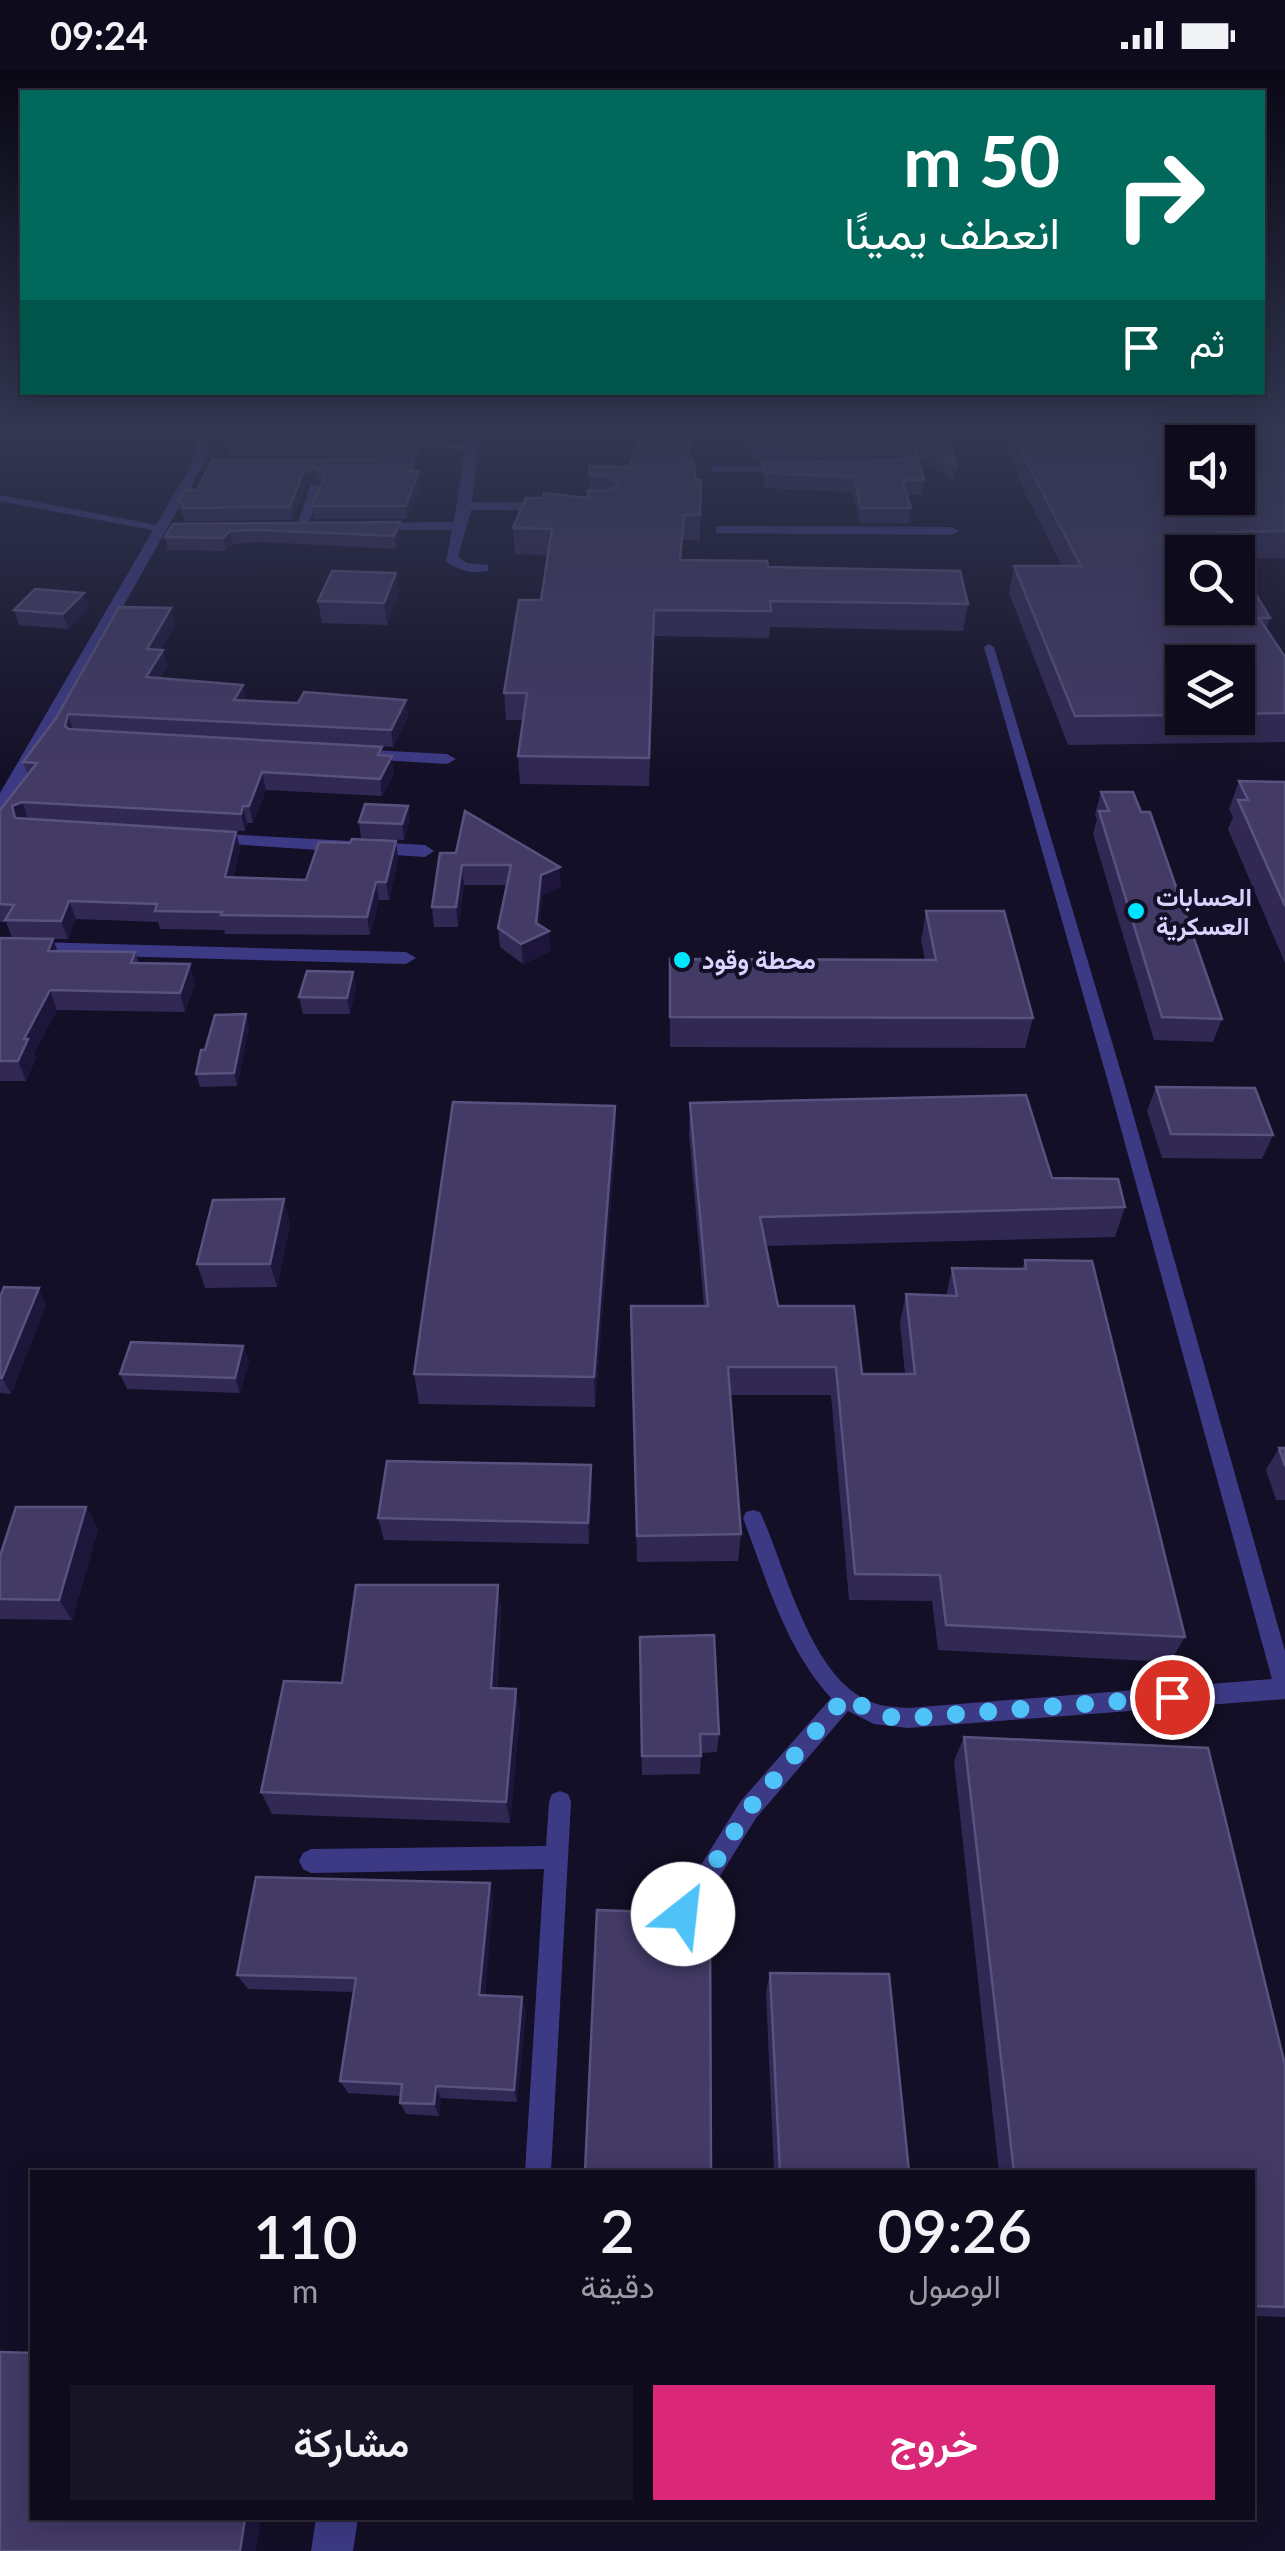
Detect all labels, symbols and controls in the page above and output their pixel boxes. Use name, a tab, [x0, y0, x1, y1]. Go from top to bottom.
text: 09:24	[50, 12, 148, 58]
text: 50 m	[903, 118, 1060, 202]
icon: right	[1095, 130, 1225, 260]
text: انعطف يمينًا	[844, 205, 1060, 259]
text: ثم	[1189, 319, 1225, 365]
icon: arrive	[1114, 320, 1169, 375]
map controls	[1165, 425, 1255, 735]
button: sound	[1165, 425, 1255, 515]
button: search	[1165, 535, 1255, 625]
button: layers	[1165, 645, 1255, 735]
place label: الحسابات العسكرية	[1156, 881, 1252, 942]
marker: الحسابات العسكرية	[1125, 900, 1147, 922]
place label: محطة وقود	[702, 944, 816, 976]
marker: محطة وقود	[671, 949, 693, 971]
pin	[1130, 1655, 1215, 1740]
icon: arrive	[1145, 1670, 1200, 1725]
position arrow	[631, 1862, 735, 1966]
text: 2	[600, 2194, 635, 2266]
text: 09:26	[878, 2194, 1032, 2266]
text: 110	[253, 2200, 357, 2272]
text: دقيقة	[580, 2266, 655, 2305]
text: الوصول	[909, 2266, 1001, 2305]
text: m	[292, 2271, 318, 2310]
button: مشاركة	[70, 2385, 633, 2500]
button: خروج	[653, 2385, 1215, 2500]

